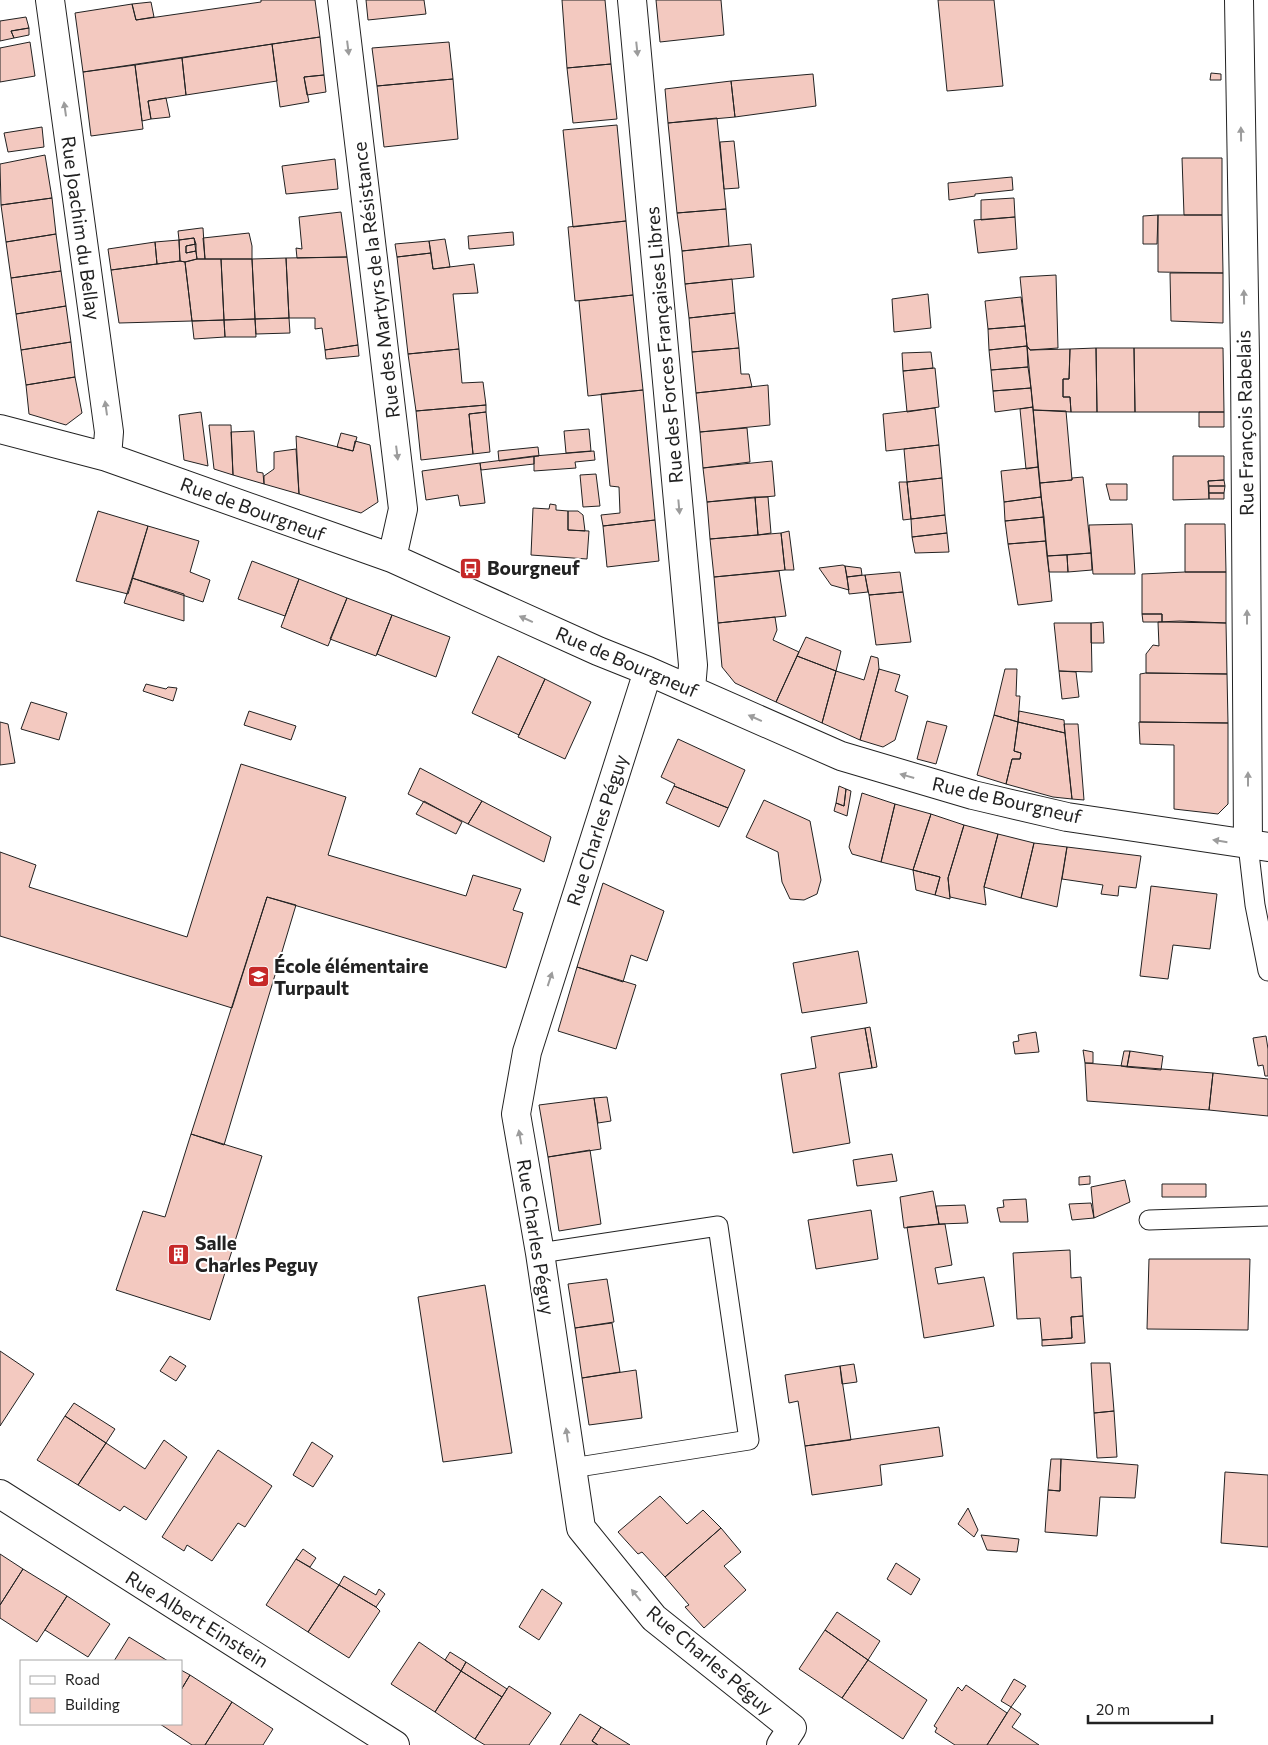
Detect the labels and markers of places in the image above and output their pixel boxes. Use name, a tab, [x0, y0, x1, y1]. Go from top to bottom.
bus stop icon: Bourgneuf	[459, 556, 483, 580]
place label: Bourgneuf	[487, 556, 580, 579]
place label: École élémentaire Turpault	[274, 954, 428, 999]
school or university icon: École élémentaire Turpault	[246, 965, 270, 989]
place label: Salle Charles Peguy	[195, 1231, 319, 1276]
building icon: Salle Charles Peguy	[167, 1242, 191, 1266]

